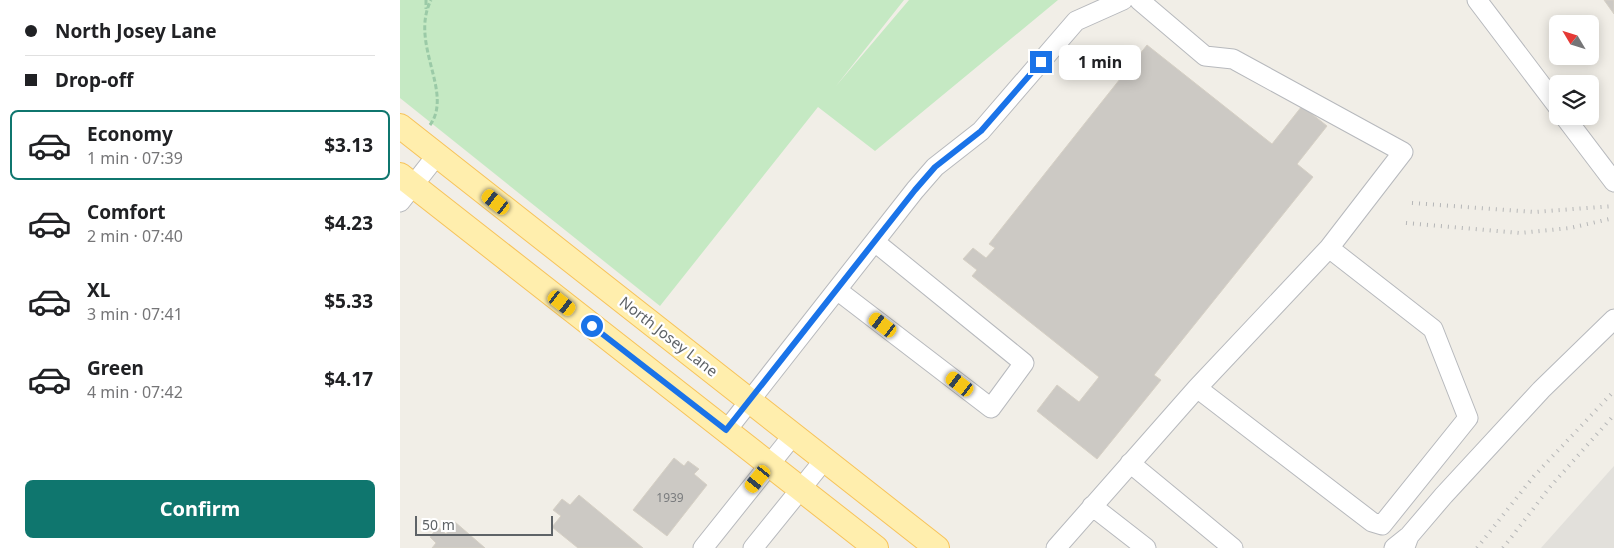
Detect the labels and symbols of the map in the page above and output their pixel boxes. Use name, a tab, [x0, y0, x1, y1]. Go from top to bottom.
north arrow	[1549, 15, 1599, 65]
callout: 1 min	[1058, 44, 1141, 80]
route end	[1030, 51, 1052, 73]
car	[479, 187, 512, 217]
car	[545, 288, 578, 318]
street label: North Josey Lane	[616, 291, 722, 381]
car	[866, 310, 899, 340]
route start	[581, 315, 603, 337]
car	[943, 369, 976, 399]
car	[742, 463, 773, 495]
house number: 1939	[656, 489, 684, 506]
scale bar	[415, 513, 552, 536]

